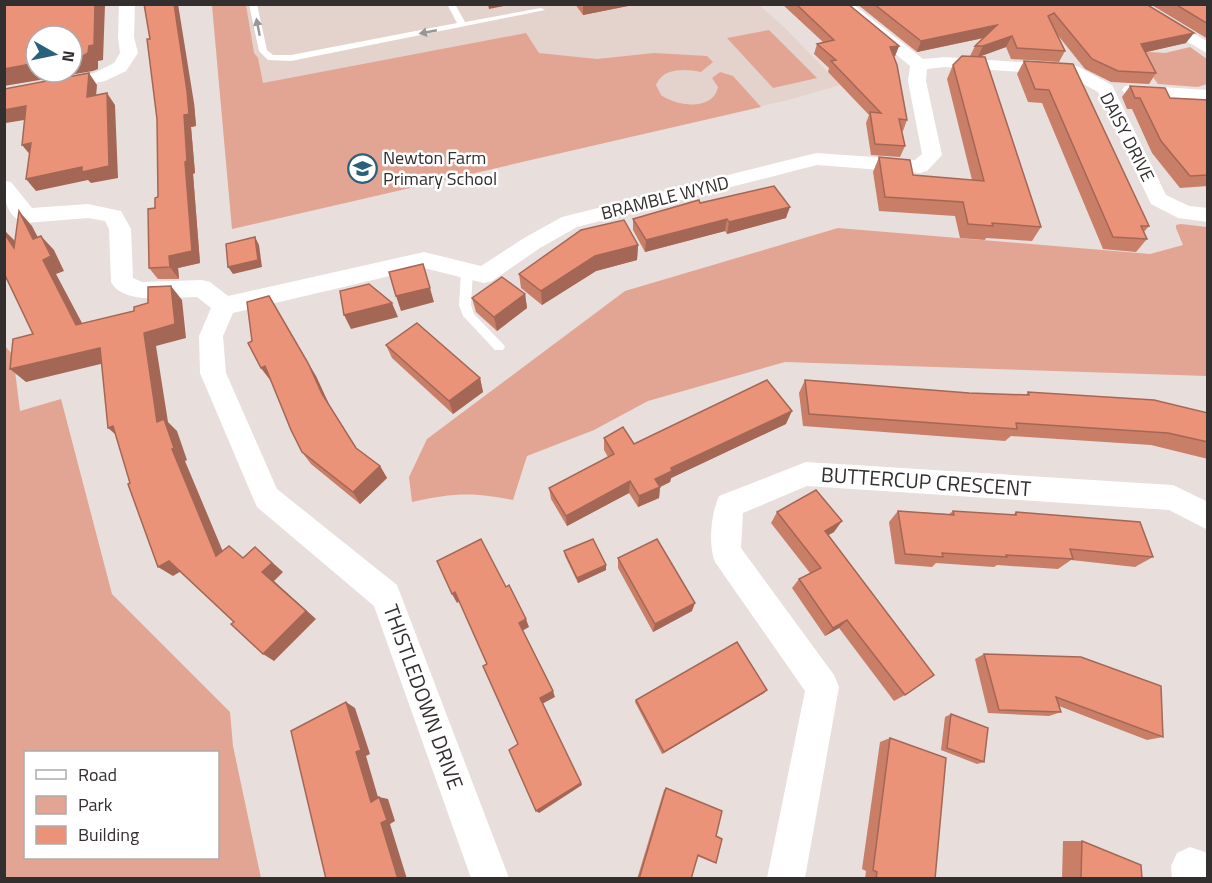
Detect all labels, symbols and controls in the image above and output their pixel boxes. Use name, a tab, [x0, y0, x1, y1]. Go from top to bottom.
one-way arrow	[253, 17, 262, 36]
north arrow	[24, 24, 84, 84]
one-way arrow	[418, 28, 437, 37]
text: N	[56, 49, 82, 64]
street label: DAISY DRIVE	[1093, 87, 1162, 186]
place label: Newton Farm Primary School	[383, 144, 497, 192]
school or university icon: Newton Farm Primary School	[346, 152, 378, 184]
street label: BRAMBLE WYND	[598, 169, 732, 226]
street label: BUTTERCUP CRESCENT	[820, 458, 1032, 504]
street label: THISTLEDOWN DRIVE	[376, 600, 472, 794]
legend	[24, 751, 219, 859]
text: Road	[78, 761, 117, 788]
text: Park	[78, 791, 113, 818]
text: Building	[78, 821, 139, 848]

